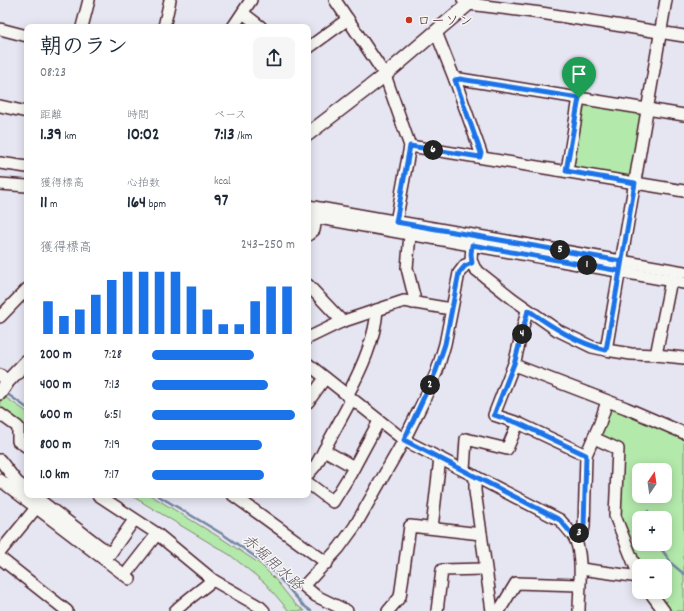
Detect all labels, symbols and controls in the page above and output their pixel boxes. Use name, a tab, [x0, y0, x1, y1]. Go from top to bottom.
place label: ローソン	[417, 12, 473, 32]
marker: ローソン	[404, 15, 414, 25]
text: 朝のラン	[40, 33, 128, 64]
button: share	[253, 37, 295, 79]
pin	[562, 57, 596, 98]
icon: arrive	[568, 63, 590, 85]
text: 08:23	[40, 64, 66, 83]
text: 距離	[40, 108, 62, 124]
text: 時間	[127, 108, 149, 124]
text: ペース	[214, 108, 246, 124]
text: 1.39	[40, 124, 62, 148]
text: 10:02	[127, 124, 160, 148]
text: 7:13	[214, 124, 235, 148]
text: km	[62, 129, 76, 145]
text: /km	[235, 129, 252, 145]
pin: 6	[423, 140, 443, 160]
text: 6	[430, 142, 436, 158]
text: kcal	[214, 174, 231, 190]
text: 獲得標高	[40, 176, 84, 192]
text: 心拍数	[127, 176, 160, 192]
text: 97	[214, 190, 228, 214]
text: 11	[40, 192, 47, 216]
text: 164	[127, 192, 146, 216]
text: m	[47, 197, 58, 213]
text: bpm	[146, 197, 166, 213]
text: 243–250 m	[241, 236, 295, 255]
text: 獲得標高	[40, 239, 92, 258]
pin: 5	[550, 240, 570, 260]
text: 5	[557, 242, 563, 258]
pin: 1	[577, 255, 597, 275]
text: 1	[586, 257, 588, 273]
pin: 4	[512, 324, 532, 344]
text: 4	[520, 326, 524, 342]
text: 200 m	[40, 346, 72, 365]
text: 7:28	[104, 346, 122, 365]
pin: 2	[420, 375, 440, 395]
text: 400 m	[40, 376, 71, 395]
text: 7:13	[104, 376, 120, 395]
text: 2	[428, 377, 432, 393]
text: 600 m	[40, 406, 72, 425]
text: 6:51	[104, 406, 121, 425]
text: 800 m	[40, 436, 71, 455]
text: 7:19	[104, 436, 120, 455]
north arrow	[632, 463, 672, 503]
map controls	[632, 463, 672, 599]
text: 1.0 km	[40, 466, 69, 485]
text: 7:17	[104, 466, 119, 485]
button: +	[632, 511, 672, 551]
pin: 3	[569, 523, 589, 543]
text: 3	[577, 525, 581, 541]
water label: 赤堀用水路	[236, 530, 308, 597]
button: −	[632, 559, 672, 599]

